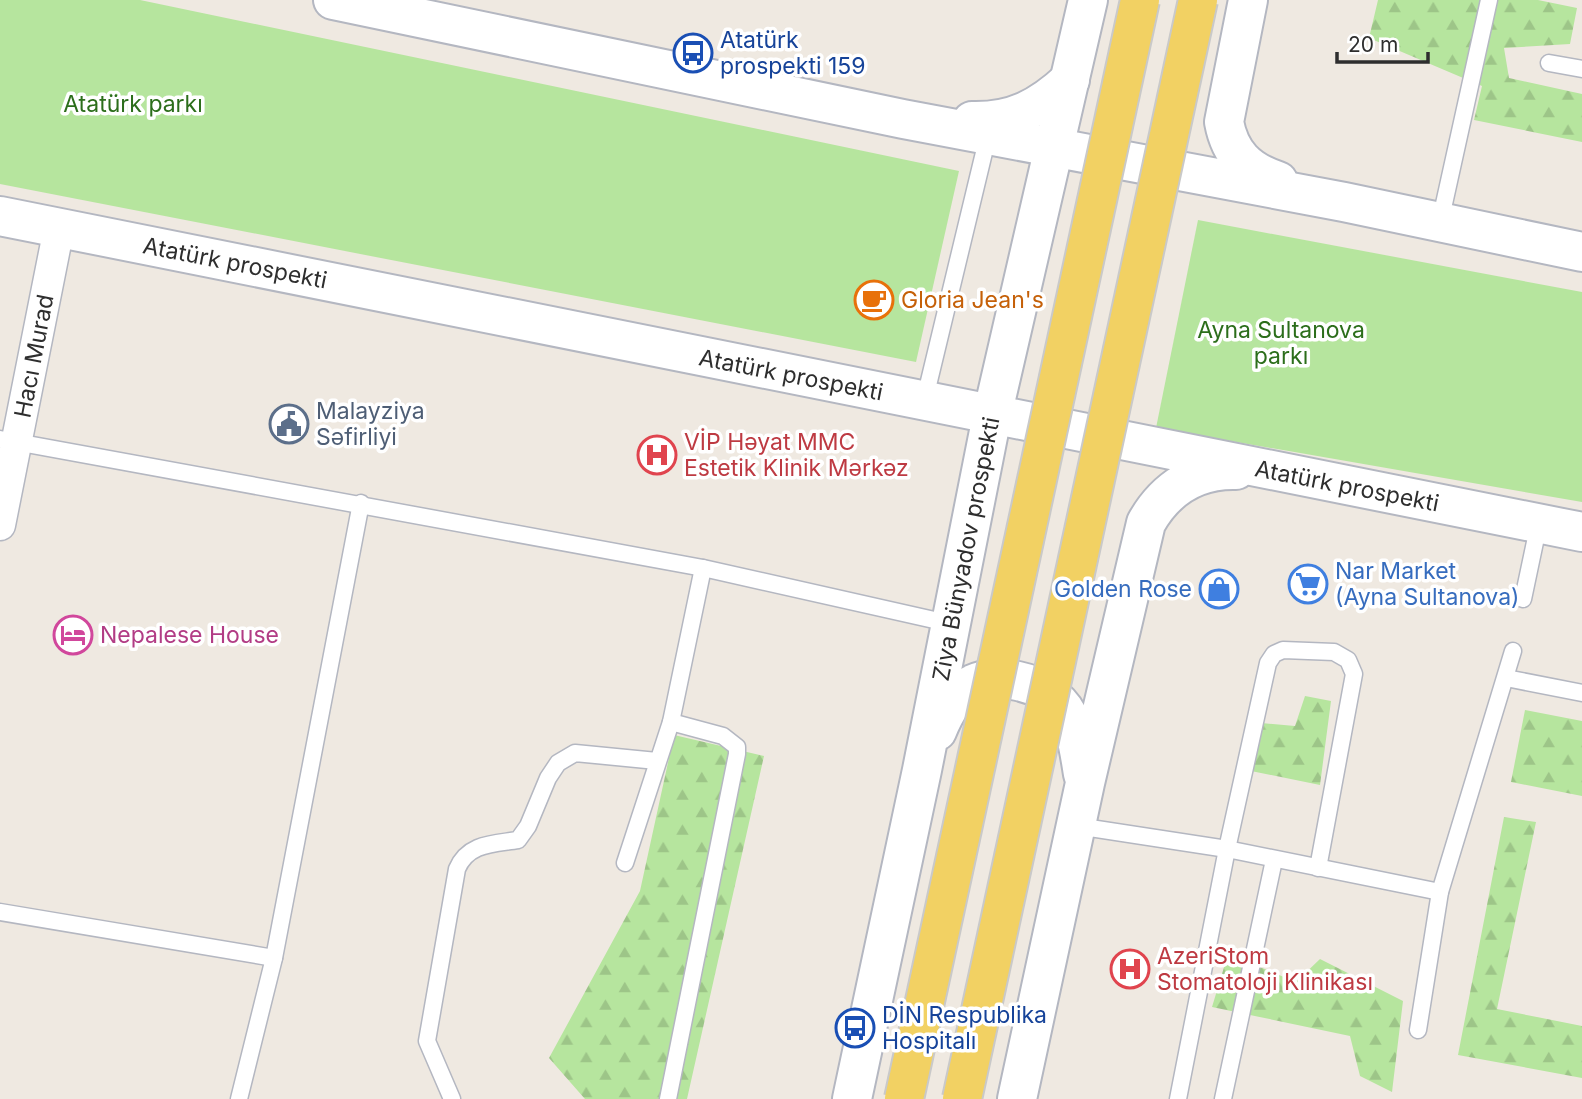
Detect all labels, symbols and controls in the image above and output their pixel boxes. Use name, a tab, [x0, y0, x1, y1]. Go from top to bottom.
scale bar	[1337, 21, 1428, 65]
place label: Atatürk prospekti 159	[720, 26, 866, 80]
bus stop icon: Atatürk prospekti 159	[672, 32, 714, 74]
text: 20 m	[1348, 32, 1398, 57]
park label: Atatürk parkı	[63, 90, 203, 118]
street label: Atatürk prospekti	[141, 231, 329, 295]
cafe icon: Gloria Jean's	[853, 279, 895, 321]
place label: Gloria Jean's	[901, 286, 1044, 314]
street label: Hacı Murad	[8, 292, 60, 420]
park label: Ayna Sultanova parkı	[1197, 316, 1365, 370]
street label: Atatürk prospekti	[697, 343, 885, 407]
place label: Malayziya Səfirliyi	[316, 397, 425, 451]
public building icon: Malayziya Səfirliyi	[268, 403, 310, 445]
street label: Ziya Bünyadov prospekti	[927, 415, 1005, 683]
place label: VİP Həyat MMC Estetik Klinik Mərkəz	[684, 428, 909, 482]
hospital icon: VİP Həyat MMC Estetik Klinik Mərkəz	[636, 434, 678, 476]
street label: Atatürk prospekti	[1253, 454, 1441, 518]
place label: Nar Market (Ayna Sultanova)	[1335, 557, 1519, 611]
supermarket icon: Nar Market (Ayna Sultanova)	[1287, 563, 1329, 605]
shop icon: Golden Rose	[1198, 568, 1240, 610]
place label: Golden Rose	[1054, 575, 1192, 603]
hotel icon: Nepalese House	[52, 614, 94, 656]
place label: Nepalese House	[100, 621, 279, 649]
place label: AzeriStom Stomatoloji Klinikası	[1157, 942, 1373, 996]
hospital icon: AzeriStom Stomatoloji Klinikası	[1109, 948, 1151, 990]
place label: DİN Respublika Hospitalı	[882, 1001, 1047, 1055]
bus stop icon: DİN Respublika Hospitalı	[834, 1007, 876, 1049]

